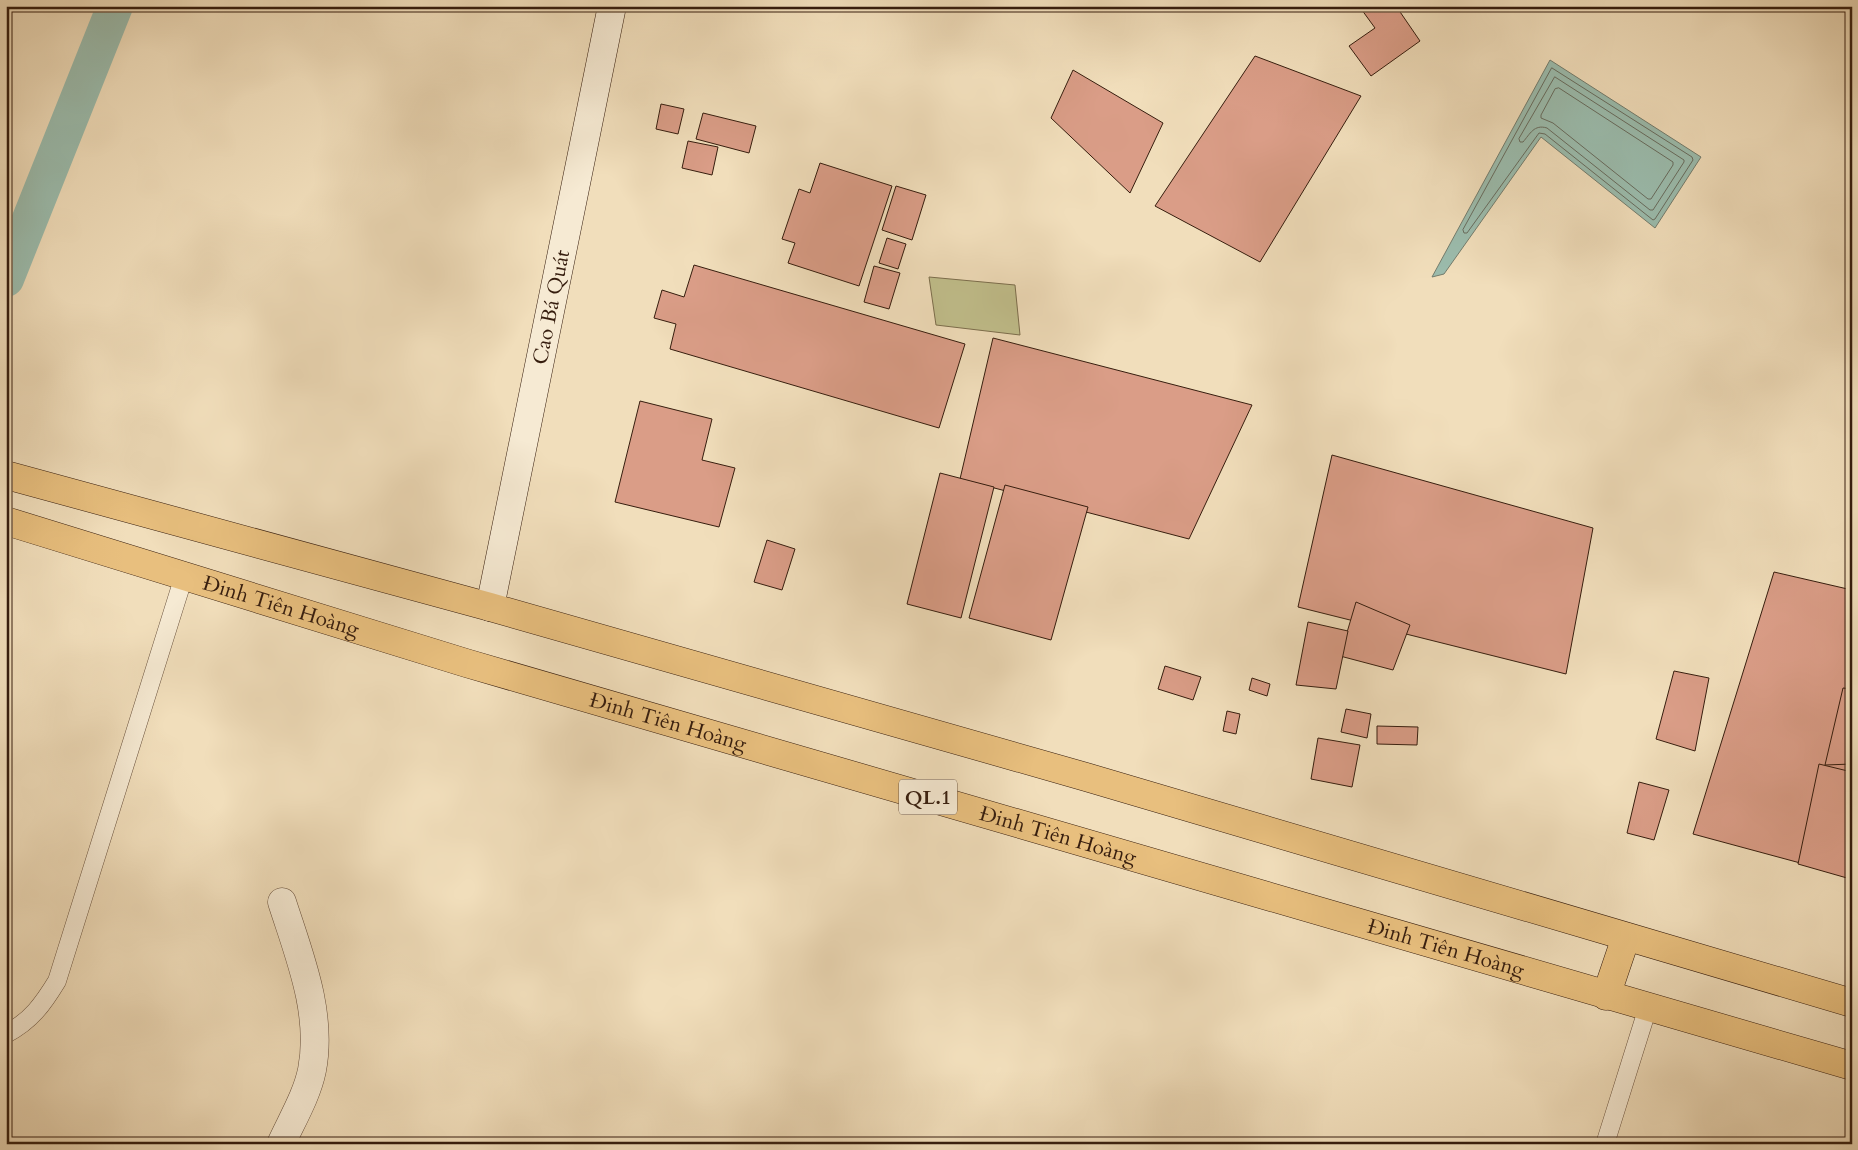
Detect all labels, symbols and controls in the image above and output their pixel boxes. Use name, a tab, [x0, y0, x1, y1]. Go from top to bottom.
street label: Cao Bá Quát	[525, 247, 577, 367]
street label: Đinh Tiên Hoàng	[199, 568, 363, 644]
street label: Đinh Tiên Hoàng	[586, 685, 750, 758]
road number: QL.1	[899, 780, 957, 814]
street label: Đinh Tiên Hoàng	[976, 799, 1140, 872]
street label: Đinh Tiên Hoàng	[1364, 911, 1528, 985]

